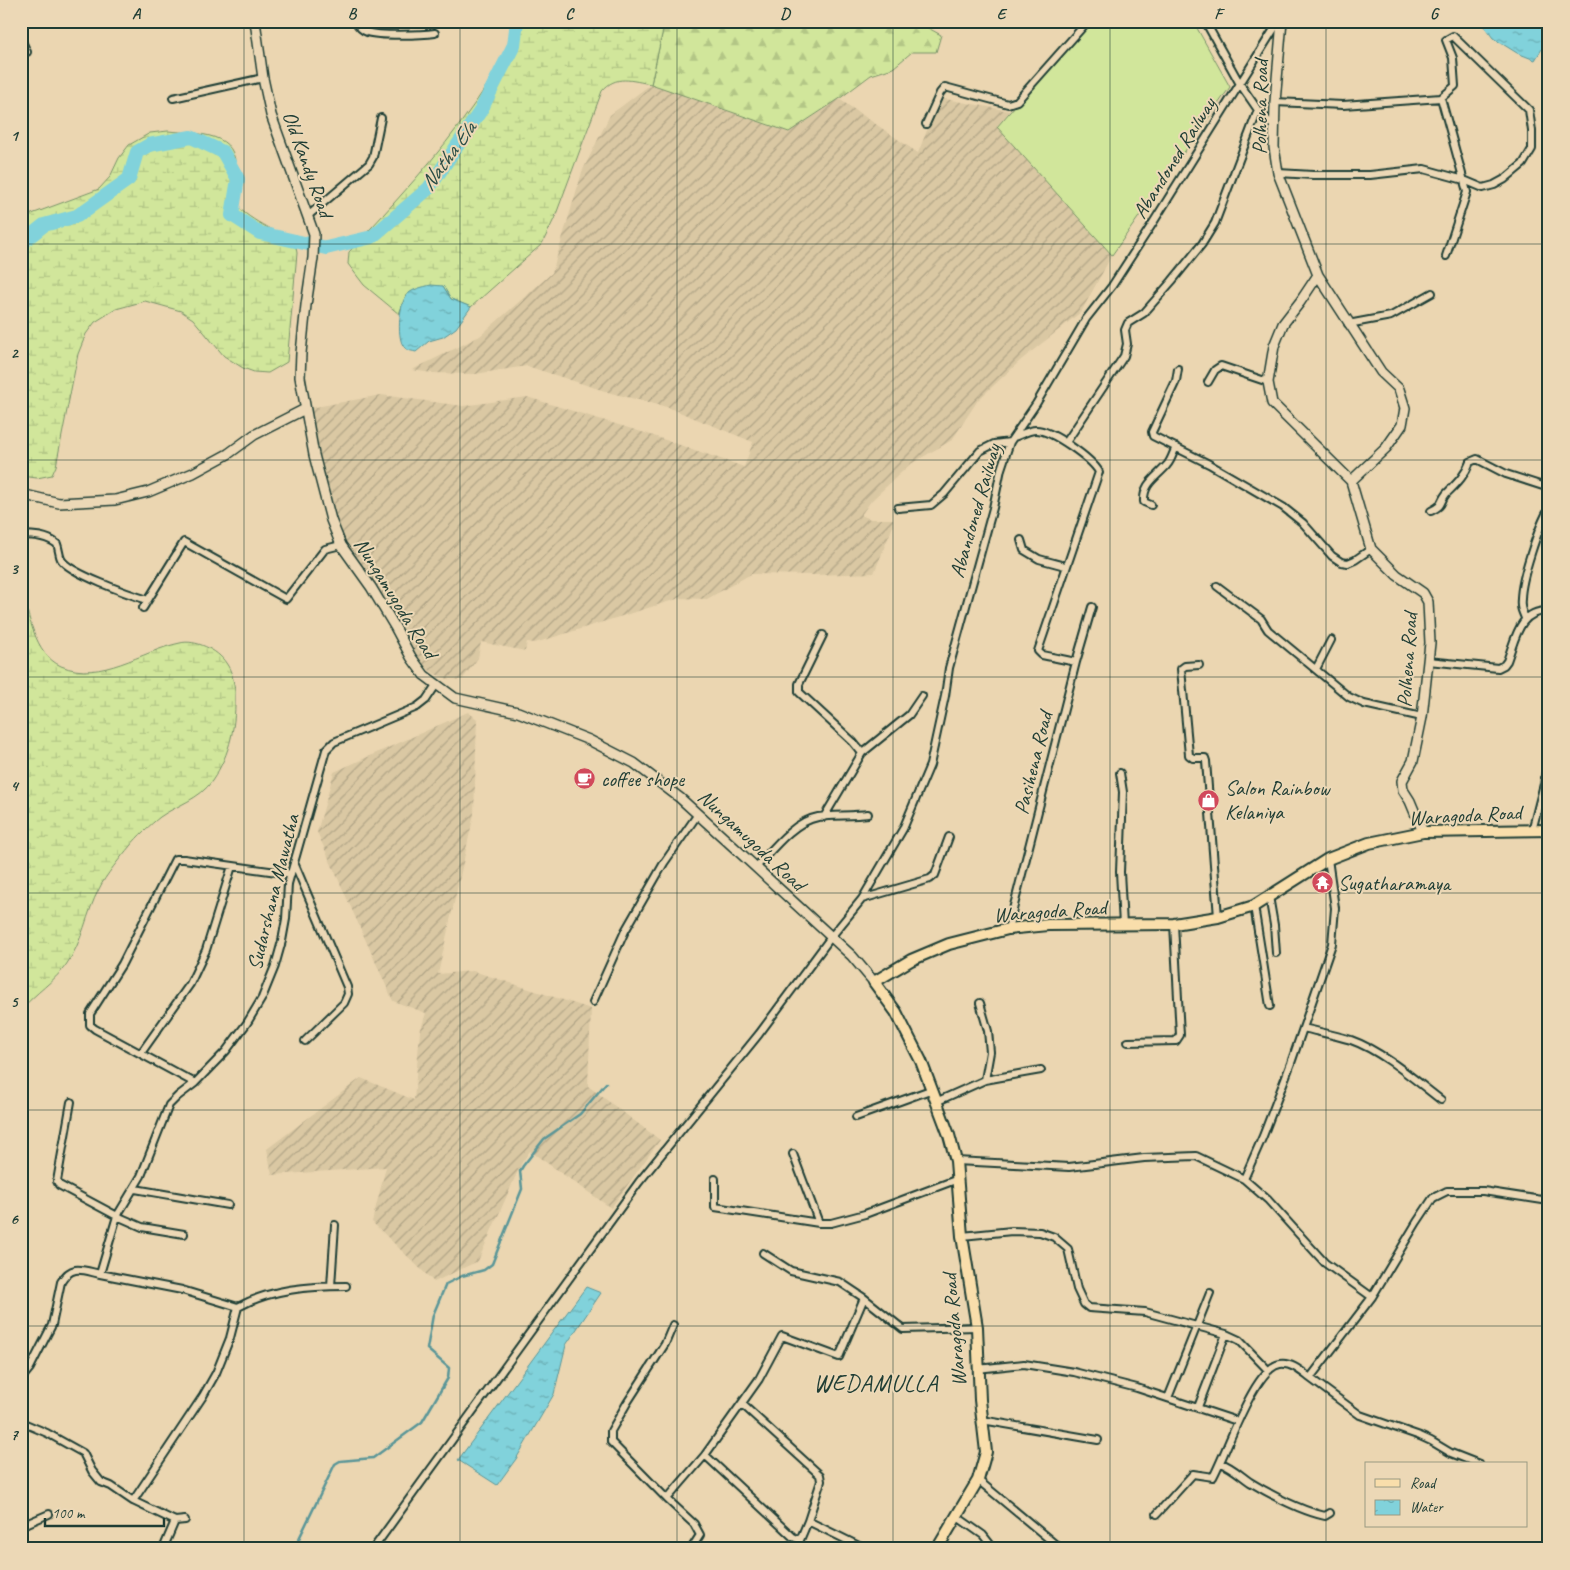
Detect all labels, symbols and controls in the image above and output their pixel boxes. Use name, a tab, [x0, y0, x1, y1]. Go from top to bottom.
text: A	[132, 4, 142, 24]
text: B	[348, 4, 358, 24]
text: C	[565, 4, 575, 24]
text: D	[780, 4, 791, 24]
text: E	[997, 4, 1008, 24]
text: F	[1214, 4, 1225, 24]
text: G	[1430, 4, 1440, 24]
street label: Polhena Road	[1246, 56, 1274, 155]
street label: Abandoned Railway	[1126, 91, 1222, 223]
street label: Old Kandy Road	[277, 107, 340, 223]
water label: Natha Ela	[414, 114, 484, 196]
text: 1	[10, 126, 19, 146]
text: 2	[10, 343, 19, 363]
street label: Abandoned Railway	[944, 439, 1007, 581]
street label: Nungamugoda Road	[348, 533, 445, 666]
text: 3	[10, 559, 19, 579]
street label: Polhena Road	[1391, 608, 1424, 708]
street label: Pasihena Road	[1008, 705, 1059, 817]
place label: coffee shope	[601, 766, 685, 792]
cafe icon: coffee shope	[573, 767, 597, 791]
place label: Salon Rainbow Kelaniya	[1225, 775, 1332, 825]
text: 4	[10, 776, 19, 796]
street label: Nungamugoda Road	[693, 784, 813, 898]
shop icon: Salon Rainbow Kelaniya	[1197, 788, 1221, 812]
street label: Waragoda Road	[1408, 799, 1526, 831]
street label: Sudarshana Mawatha	[241, 810, 305, 973]
place label: Sugatharamaya	[1338, 870, 1453, 896]
temple icon: Sugatharamaya	[1310, 871, 1334, 895]
street label: Waragoda Road	[993, 894, 1111, 928]
text: 5	[11, 992, 20, 1012]
text: 6	[10, 1209, 19, 1229]
street label: Waragoda Road	[936, 1269, 972, 1387]
district label: WEDAMULLA	[813, 1368, 939, 1398]
text: 7	[10, 1425, 19, 1445]
legend	[1365, 1462, 1528, 1528]
text: Road	[1410, 1474, 1437, 1493]
scale bar	[45, 1495, 164, 1527]
text: Water	[1410, 1498, 1444, 1517]
text: 100 m	[52, 1504, 86, 1523]

